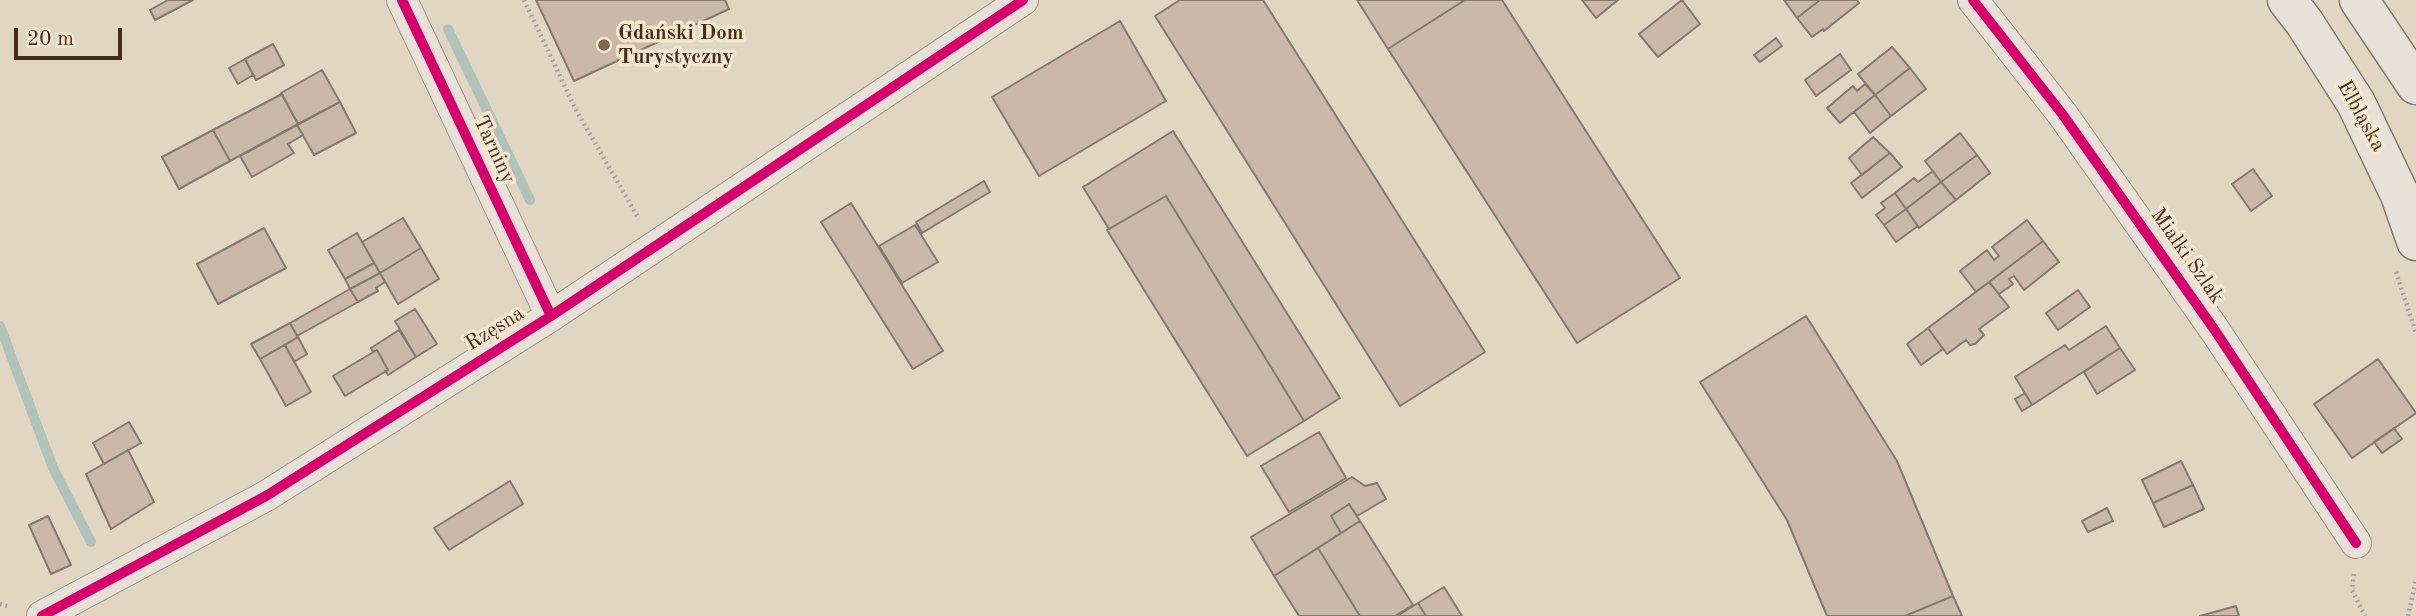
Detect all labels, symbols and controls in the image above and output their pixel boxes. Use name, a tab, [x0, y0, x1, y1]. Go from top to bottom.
scale bar	[18, 14, 126, 58]
place label: Gdański Dom Turystyczny	[618, 20, 744, 70]
text: 20 m	[27, 29, 74, 50]
marker: Gdański Dom Turystyczny	[596, 37, 612, 53]
street label: Elbląska	[2331, 76, 2391, 156]
street label: Tarniny	[467, 112, 521, 188]
street label: Miałki Szlak	[2145, 203, 2229, 309]
street label: Rzęsna	[461, 301, 529, 357]

